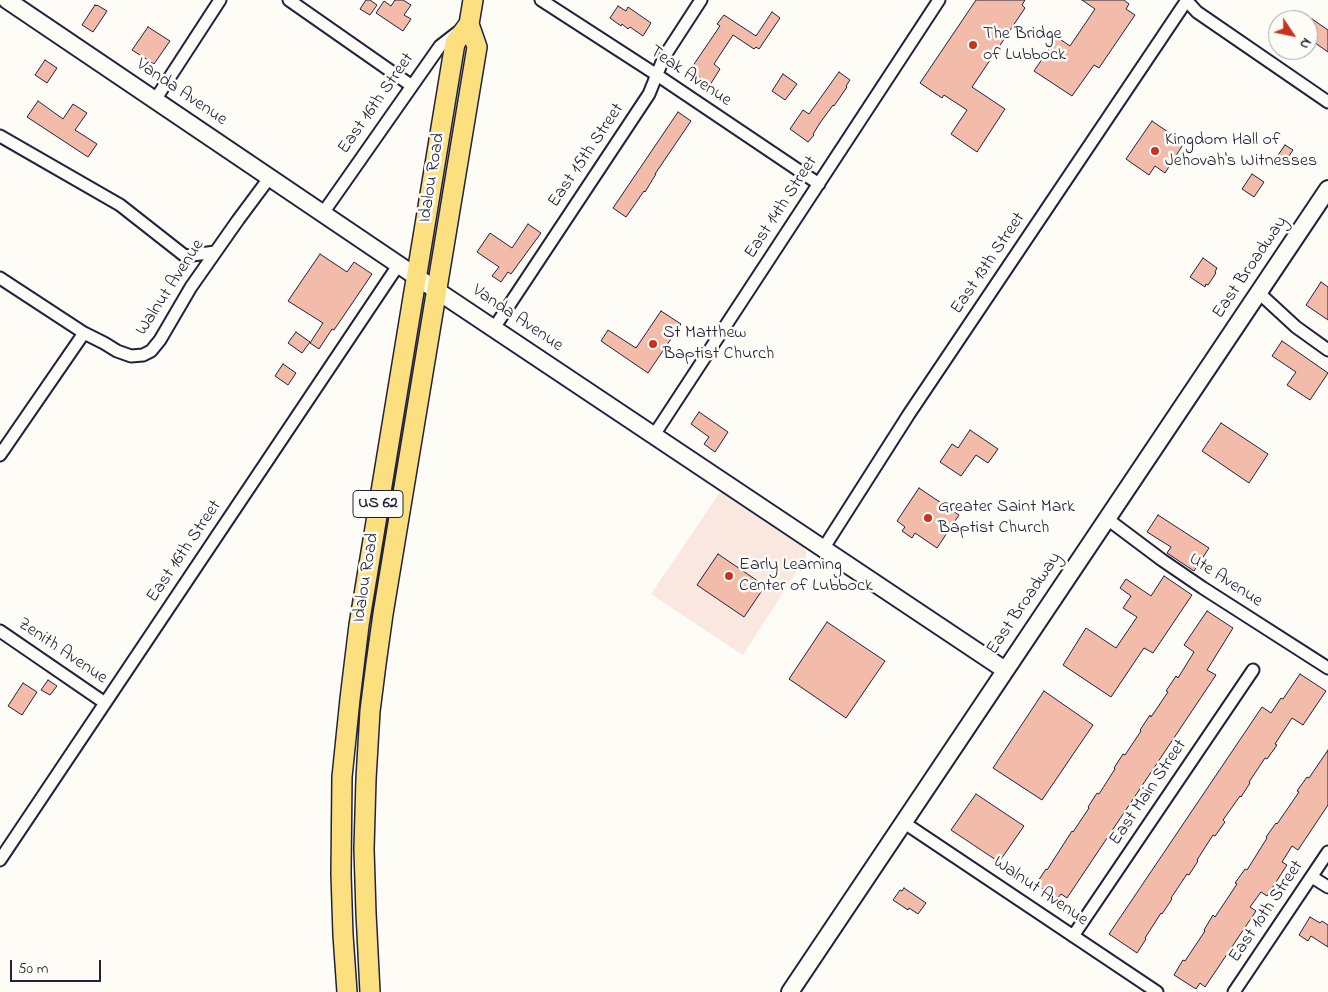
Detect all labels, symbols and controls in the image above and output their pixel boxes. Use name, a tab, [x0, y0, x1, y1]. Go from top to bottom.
north arrow	[1268, 10, 1318, 60]
place label: The Bridge of Lubbock	[983, 24, 1066, 66]
text: N	[1294, 33, 1316, 53]
marker: The Bridge of Lubbock	[967, 39, 979, 51]
street label: Teak Avenue	[645, 42, 735, 112]
street label: East 16th Street	[334, 49, 420, 159]
street label: Vanda Avenue	[131, 55, 231, 131]
street label: East 15th Street	[544, 100, 630, 212]
place label: Kingdom Hall of Jehovah's Witnesses	[1165, 130, 1317, 172]
street label: Idalou Road	[415, 132, 451, 224]
marker: Kingdom Hall of Jehovah's Witnesses	[1149, 145, 1161, 157]
street label: East 14th Street	[741, 153, 823, 263]
street label: East 13th Street	[947, 209, 1031, 319]
street label: East Broadway	[1209, 213, 1293, 323]
street label: Walnut Avenue	[132, 236, 210, 340]
street label: Vanda Avenue	[467, 281, 567, 357]
place label: St Matthew Baptist Church	[663, 323, 774, 366]
marker: St Matthew Baptist Church	[647, 338, 659, 350]
road number: US 62	[353, 490, 403, 518]
street label: East 16th Street	[143, 497, 227, 607]
place label: Greater Saint Mark Baptist Church	[938, 497, 1075, 540]
marker: Greater Saint Mark Baptist Church	[922, 512, 934, 524]
street label: Idalou Road	[349, 532, 385, 624]
street label: East Broadway	[983, 549, 1067, 659]
street label: Ute Avenue	[1184, 549, 1266, 613]
place label: Early Learning Center of Lubbock	[739, 555, 873, 598]
marker: Early Learning Center of Lubbock	[723, 570, 735, 582]
street label: Zenith Avenue	[13, 614, 111, 690]
street label: East Main Street	[1106, 736, 1192, 850]
street label: Walnut Avenue	[988, 852, 1092, 932]
street label: East 10th Street	[1225, 857, 1309, 967]
scale bar	[12, 950, 104, 982]
text: 50 m	[18, 958, 48, 980]

